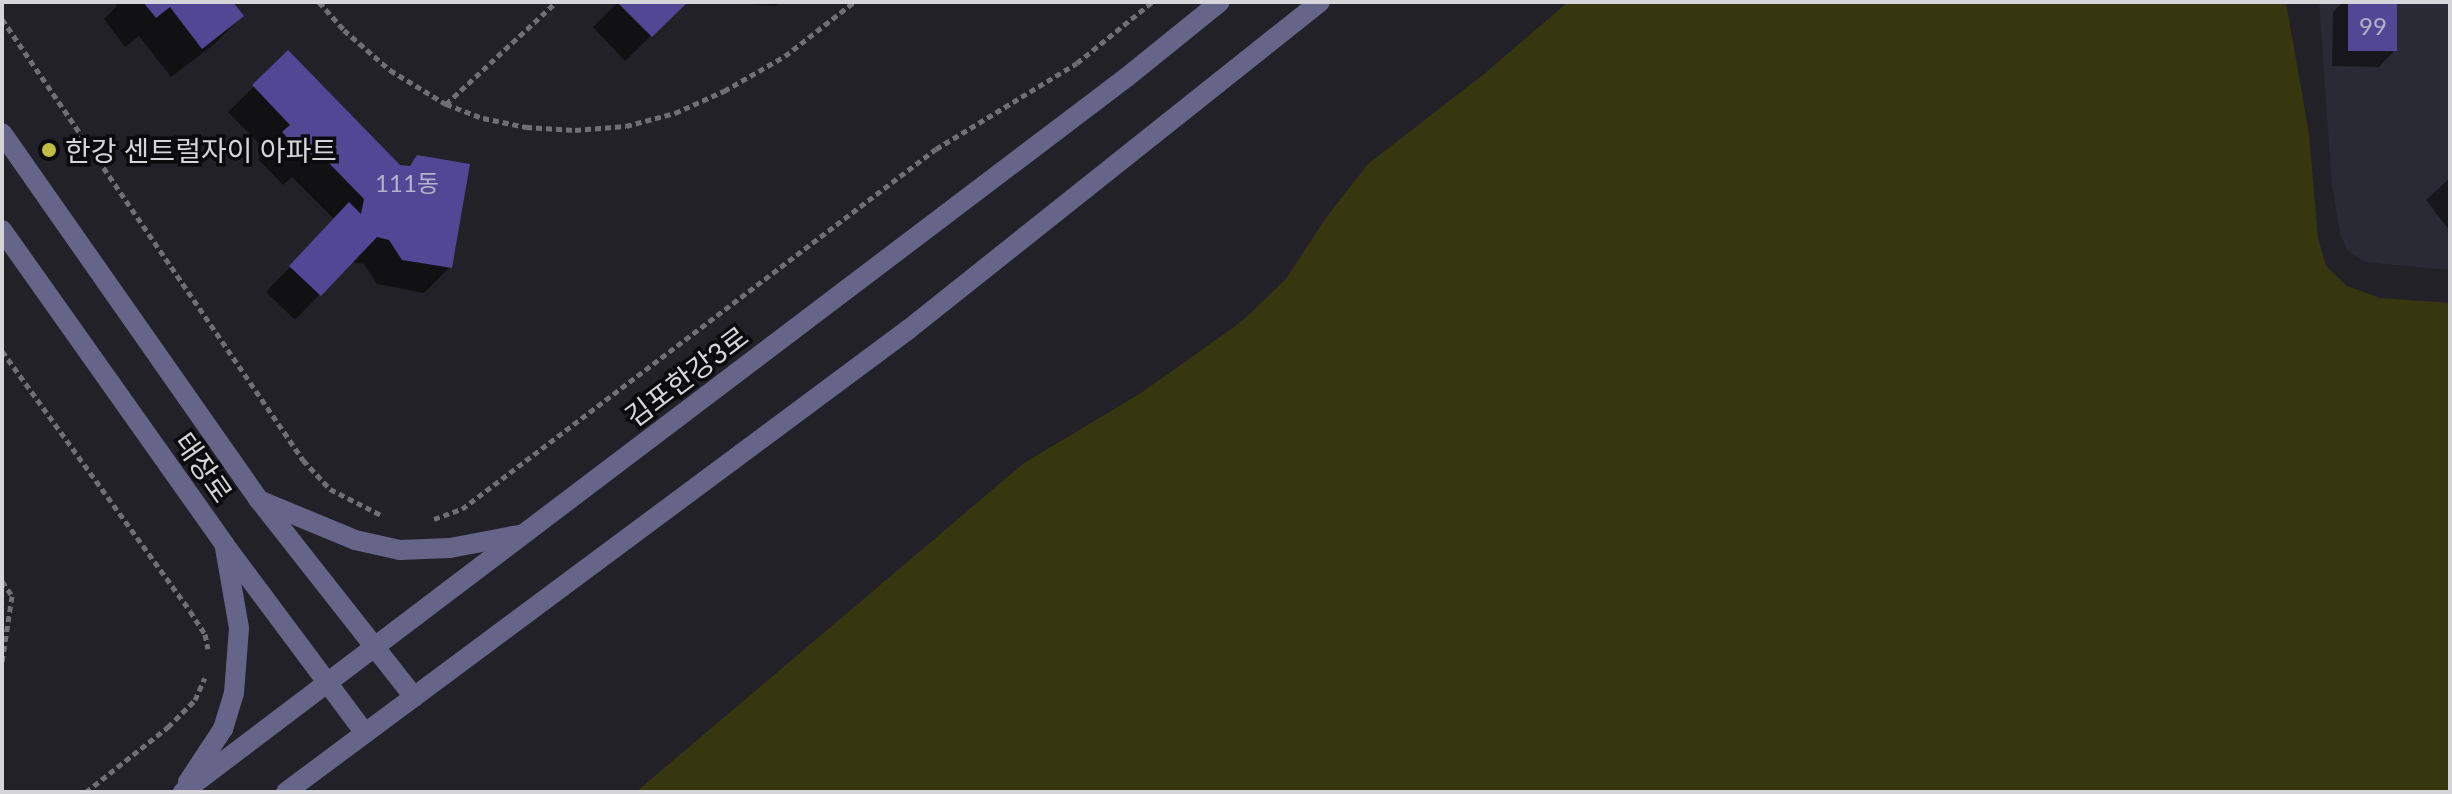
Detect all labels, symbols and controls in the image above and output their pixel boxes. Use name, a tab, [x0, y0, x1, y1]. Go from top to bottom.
house number: 99	[2359, 12, 2387, 40]
place label: 한강 센트럴자이 아파트	[65, 133, 337, 167]
marker: 한강 센트럴자이 아파트	[40, 141, 58, 159]
house number: 111동	[375, 169, 439, 197]
street label: 김포한강3로	[618, 319, 754, 433]
street label: 태장로	[168, 426, 240, 508]

